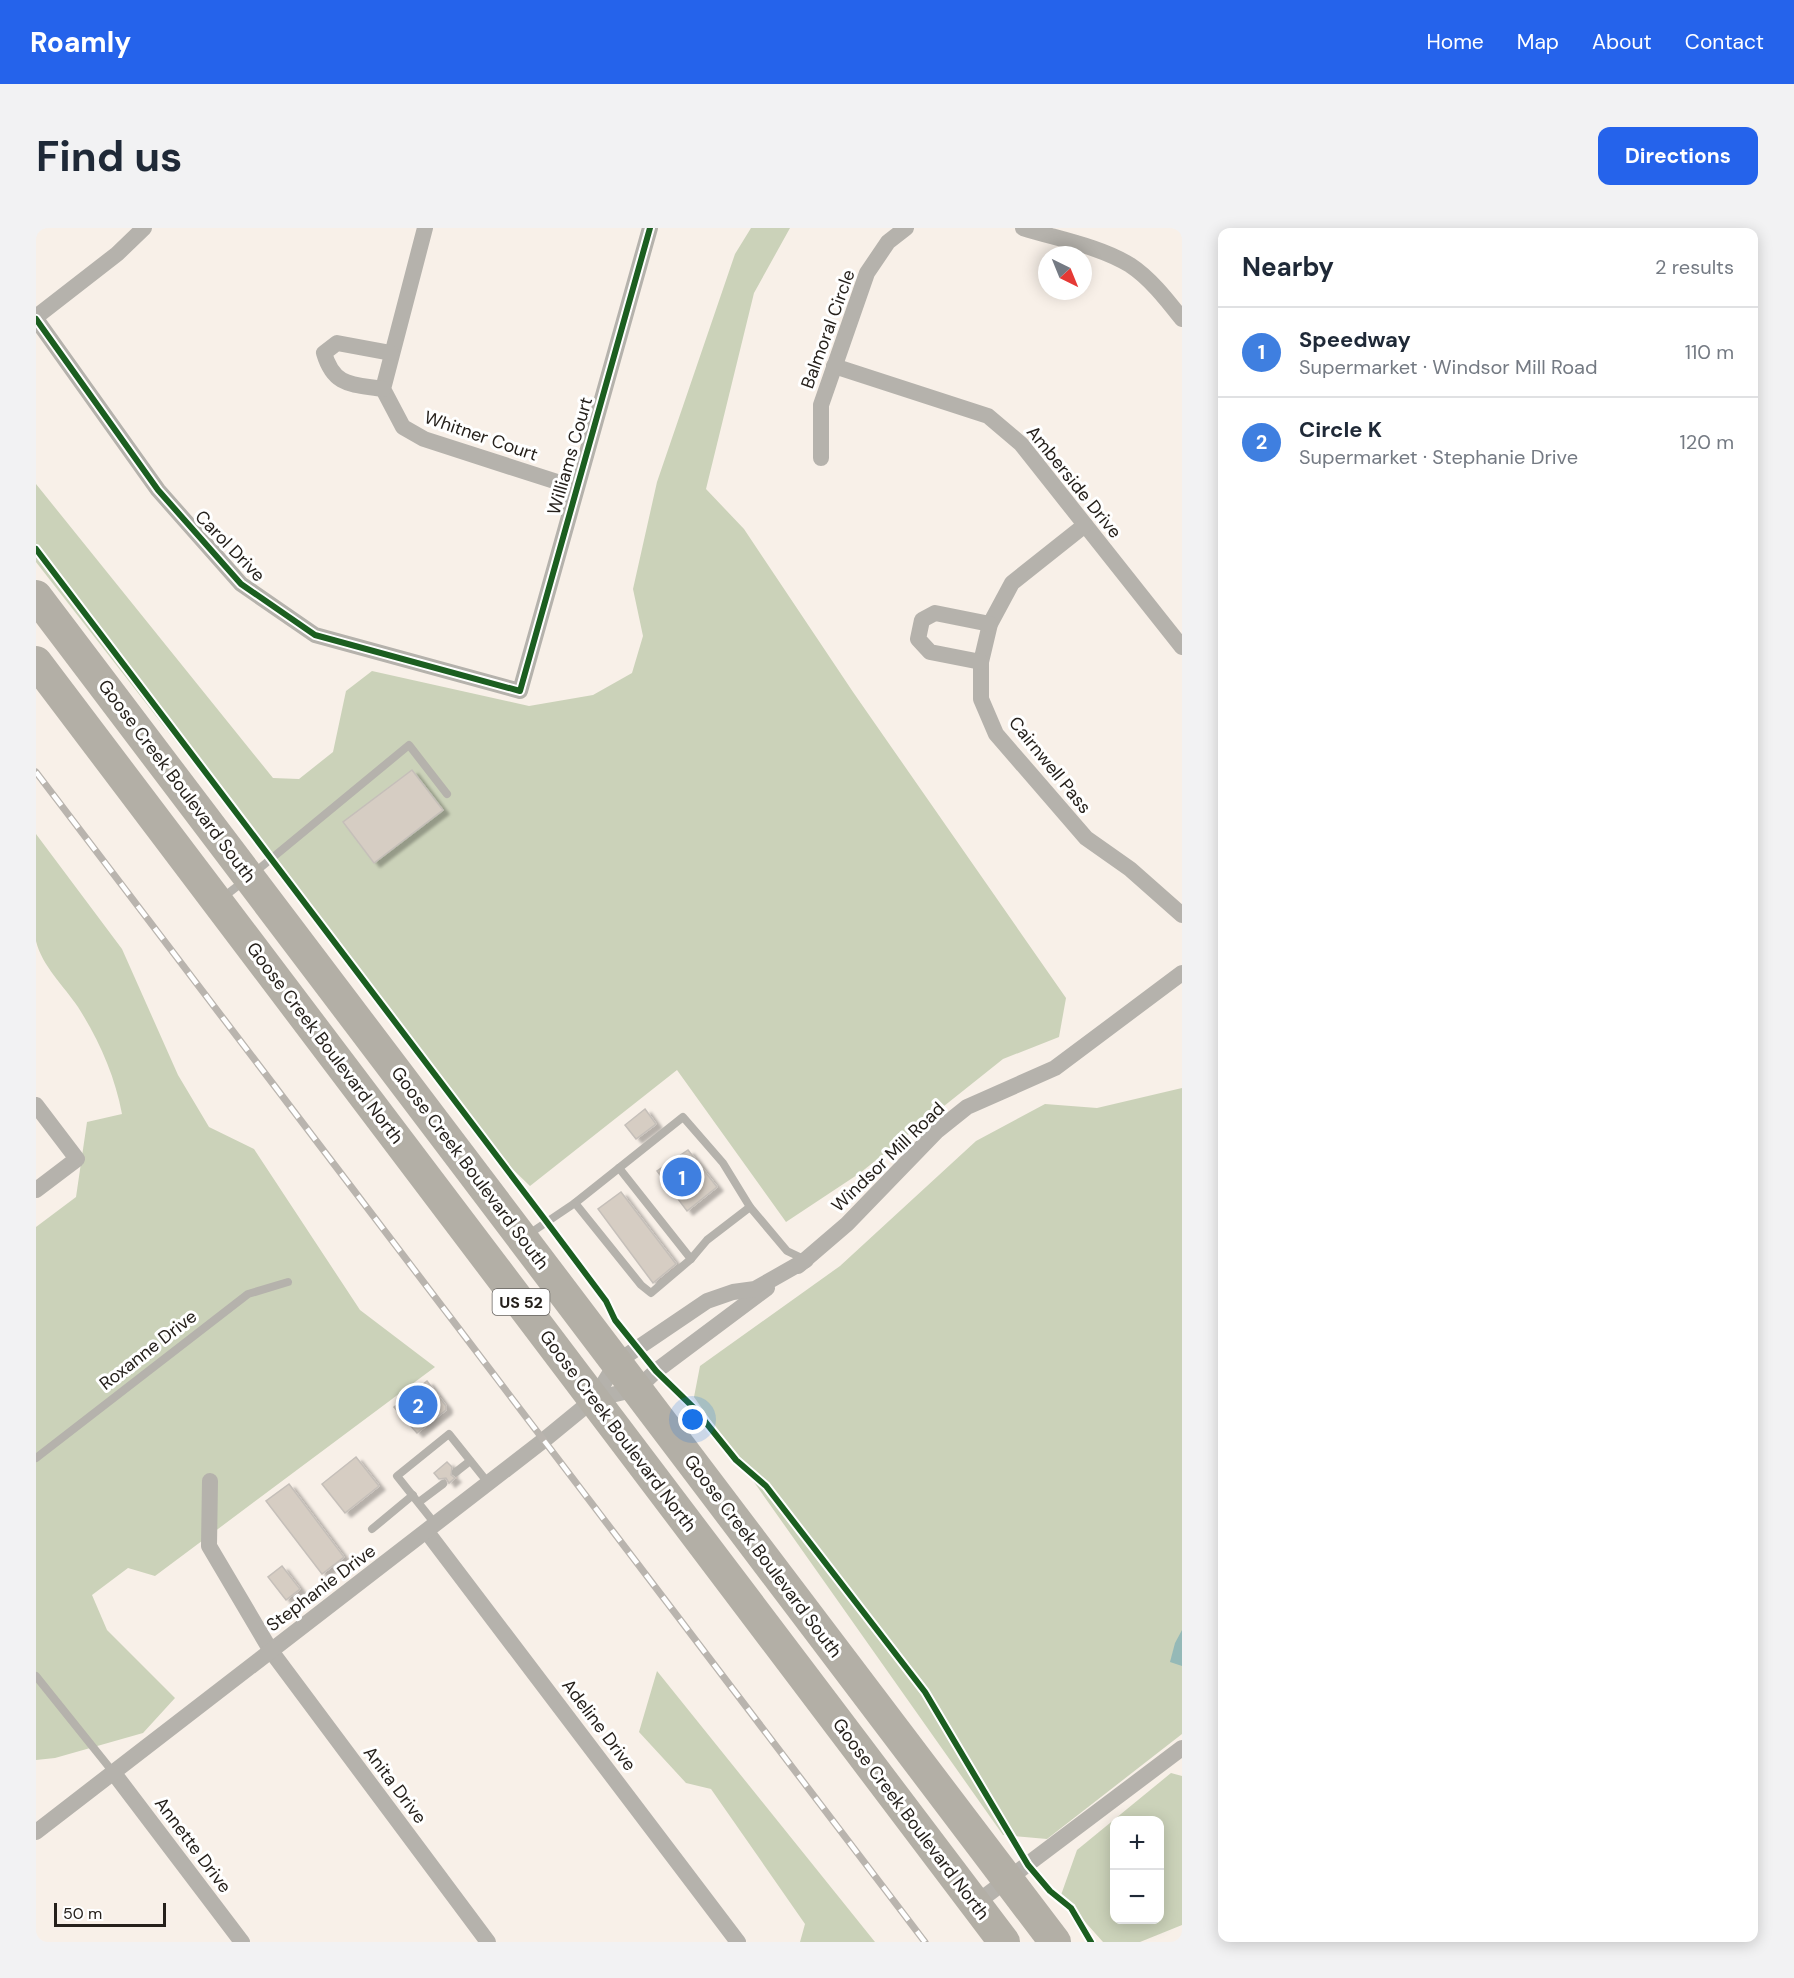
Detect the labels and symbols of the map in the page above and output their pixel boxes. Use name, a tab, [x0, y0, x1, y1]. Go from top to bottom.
north arrow	[1038, 246, 1092, 300]
street label: Balmoral Circle	[795, 266, 861, 392]
street label: Williams Court	[542, 394, 598, 518]
street label: Whitner Court	[421, 405, 541, 467]
street label: Amberside Drive	[1021, 421, 1127, 543]
street label: Carol Drive	[190, 505, 270, 587]
street label: Goose Creek Boulevard South	[93, 675, 261, 887]
street label: Cairnwell Pass	[1003, 711, 1097, 819]
street label: Goose Creek Boulevard North	[241, 937, 409, 1149]
street label: Goose Creek Boulevard South	[386, 1062, 554, 1274]
street label: Windsor Mill Road	[826, 1097, 950, 1217]
pin: 1	[662, 1154, 702, 1200]
road number: US 52	[492, 1289, 550, 1315]
street label: Roxanne Drive	[94, 1304, 202, 1396]
street label: Goose Creek Boulevard North	[534, 1325, 702, 1537]
pin: 2	[398, 1382, 437, 1428]
your location	[678, 1405, 707, 1434]
street label: Goose Creek Boulevard South	[679, 1450, 847, 1662]
street label: Stephanie Drive	[261, 1539, 381, 1637]
street label: Adeline Drive	[557, 1674, 641, 1776]
street label: Goose Creek Boulevard North	[827, 1713, 995, 1925]
street label: Anita Drive	[358, 1741, 432, 1829]
street label: Annette Drive	[149, 1792, 237, 1898]
scale bar	[54, 1900, 166, 1928]

